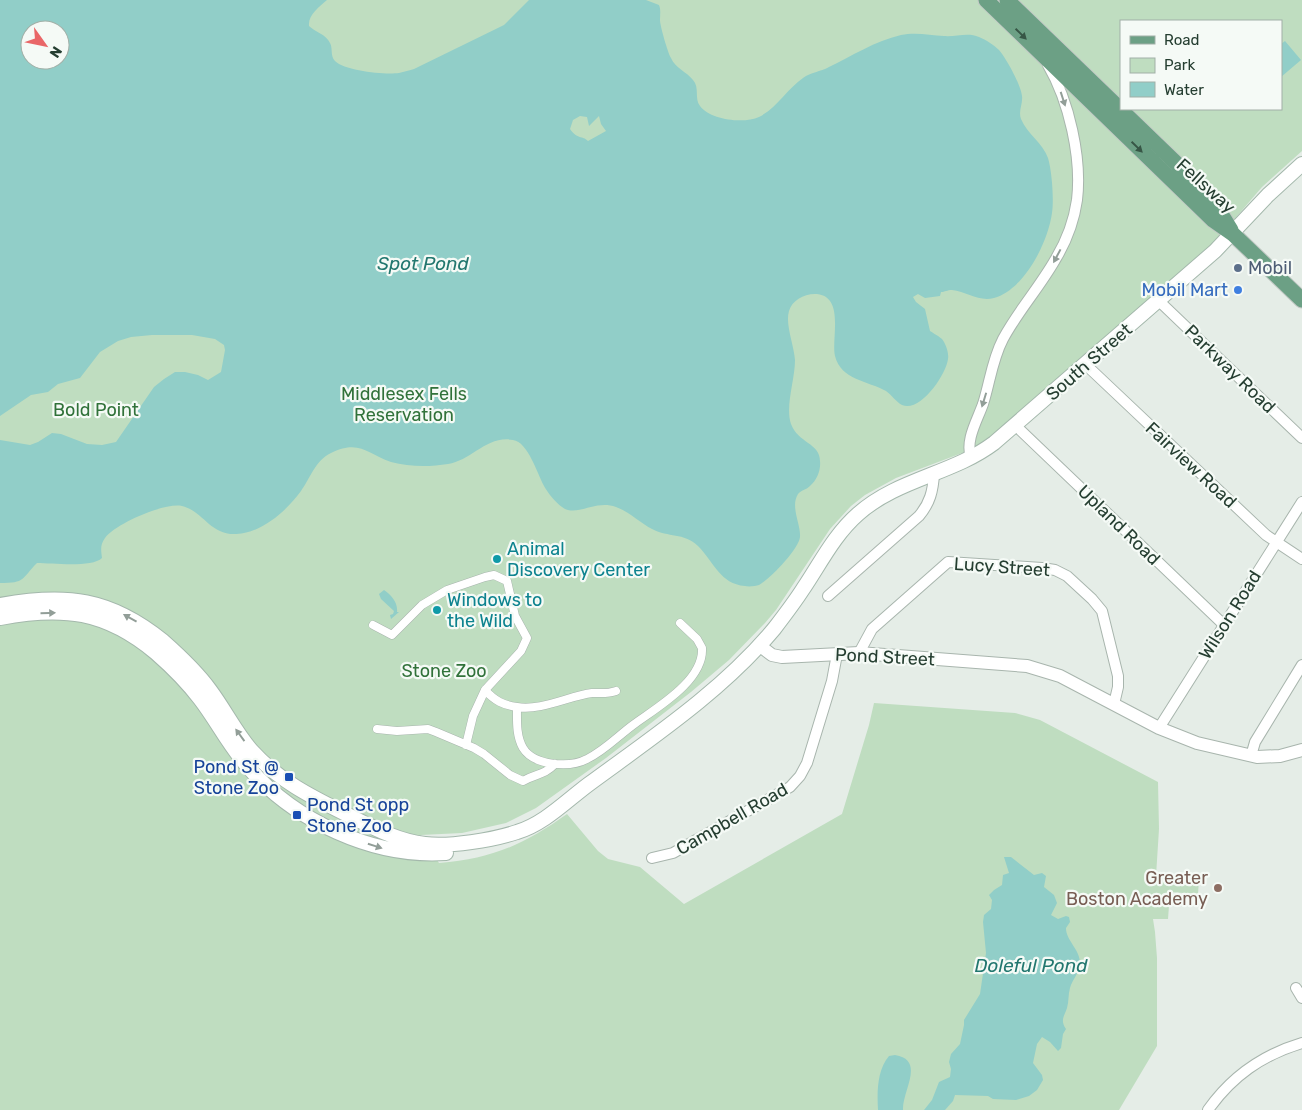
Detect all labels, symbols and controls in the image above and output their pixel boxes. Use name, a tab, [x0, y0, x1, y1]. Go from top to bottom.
north arrow	[20, 20, 70, 70]
legend	[1120, 20, 1282, 110]
one-way arrow	[1014, 28, 1026, 40]
text: Road	[1164, 31, 1200, 49]
text: N	[46, 43, 65, 61]
text: Park	[1164, 56, 1195, 74]
text: Water	[1164, 81, 1204, 99]
one-way arrow	[1059, 92, 1067, 107]
one-way arrow	[1131, 141, 1143, 153]
street label: Fellsway	[1172, 154, 1240, 218]
one-way arrow	[1053, 249, 1061, 264]
water label: Spot Pond	[377, 252, 470, 275]
place label: Mobil	[1248, 257, 1292, 279]
marker: Mobil	[1232, 262, 1244, 274]
place label: Mobil Mart	[1141, 279, 1228, 301]
marker: Mobil Mart	[1232, 284, 1244, 296]
street label: South Street	[1041, 319, 1137, 405]
street label: Parkway Road	[1180, 320, 1280, 418]
park label: Middlesex Fells Reservation	[341, 383, 467, 426]
one-way arrow	[980, 392, 988, 407]
park label: Bold Point	[53, 399, 139, 421]
street label: Fairview Road	[1141, 417, 1241, 513]
street label: Upland Road	[1073, 480, 1165, 570]
place label: Animal Discovery Center	[507, 538, 650, 581]
marker: Animal Discovery Center	[491, 553, 503, 565]
street label: Lucy Street	[953, 553, 1051, 581]
street label: Wilson Road	[1194, 566, 1266, 664]
place label: Windows to the Wild	[447, 589, 542, 632]
marker: Windows to the Wild	[431, 604, 443, 616]
one-way arrow	[41, 609, 57, 617]
one-way arrow	[122, 614, 137, 622]
street label: Pond Street	[835, 643, 935, 671]
park label: Stone Zoo	[401, 660, 487, 682]
one-way arrow	[235, 728, 245, 742]
place label: Pond St @ Stone Zoo	[194, 756, 279, 799]
marker: Pond St @ Stone Zoo	[283, 771, 295, 783]
street label: Campbell Road	[672, 778, 792, 860]
place label: Pond St opp Stone Zoo	[307, 794, 409, 837]
marker: Pond St opp Stone Zoo	[291, 809, 303, 821]
one-way arrow	[367, 842, 382, 850]
place label: Greater Boston Academy	[1066, 867, 1208, 910]
marker: Greater Boston Academy	[1212, 882, 1224, 894]
water label: Doleful Pond	[974, 954, 1088, 977]

